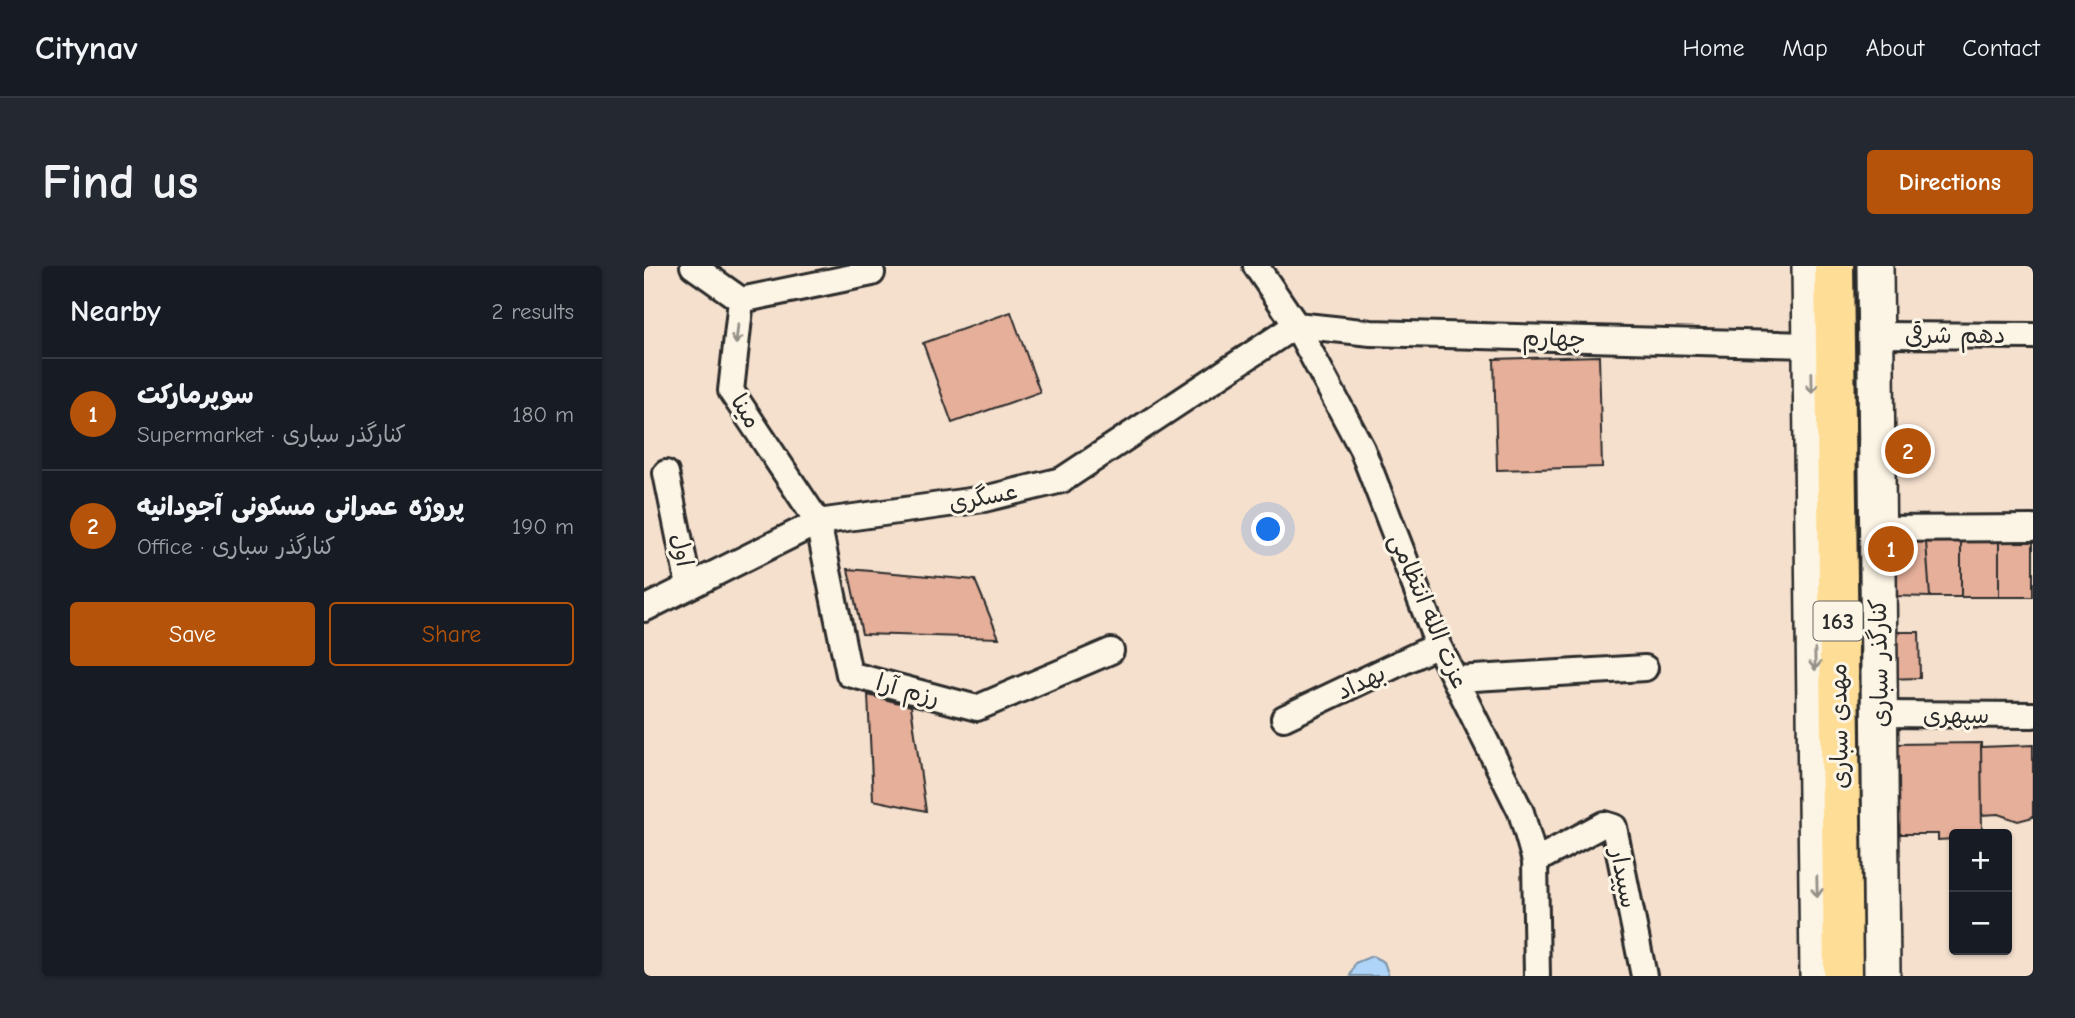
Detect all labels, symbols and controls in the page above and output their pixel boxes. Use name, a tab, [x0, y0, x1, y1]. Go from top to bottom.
text: Citynav	[35, 29, 138, 67]
text: Home	[1683, 34, 1744, 62]
text: Map	[1782, 34, 1828, 62]
text: About	[1866, 34, 1924, 62]
text: Contact	[1962, 34, 2040, 62]
button: Directions	[1867, 150, 2033, 214]
text: Find us	[42, 154, 198, 210]
text: Nearby	[70, 294, 161, 329]
text: 2 results	[492, 298, 574, 325]
street label: دهم شرقی	[1905, 320, 2005, 353]
one-way arrow	[730, 322, 743, 345]
street label: چهارم	[1522, 323, 1586, 357]
one-way arrow	[1805, 371, 1818, 394]
text: سوپرمارکت	[137, 380, 254, 410]
street label: مینا	[725, 389, 767, 433]
text: 1	[88, 401, 98, 428]
text: 180 m	[512, 401, 574, 428]
text: Supermarket · کنارگذر سباری	[137, 421, 406, 448]
pin: 2	[1885, 425, 1931, 477]
street label: عسگری	[946, 477, 1020, 517]
text: پروژه عمرانی مسکونی آجودانیه	[137, 492, 464, 522]
your location	[1251, 512, 1285, 546]
text: 2	[87, 513, 99, 540]
text: 190 m	[512, 513, 574, 540]
pin: 1	[1868, 523, 1914, 575]
street label: عزت الله انتظامی	[1383, 529, 1474, 693]
street label: اول	[665, 531, 699, 569]
text: Office · کنارگذر سباری	[137, 533, 335, 560]
street label: کنارگذر سباری	[1864, 598, 1894, 728]
button: Save	[70, 602, 315, 666]
button: Share	[329, 602, 574, 666]
road number: 163	[1814, 602, 1862, 640]
one-way arrow	[1808, 648, 1822, 671]
street label: بهداد	[1332, 659, 1390, 705]
street label: مهدی سباری	[1824, 663, 1854, 789]
street label: رزم آرا	[872, 668, 943, 716]
street label: سپهری	[1923, 701, 1989, 730]
map controls	[1949, 829, 2012, 955]
button: +	[1949, 829, 2012, 892]
street label: سپیدار	[1603, 844, 1643, 910]
one-way arrow	[1810, 875, 1824, 898]
button: −	[1949, 892, 2012, 955]

